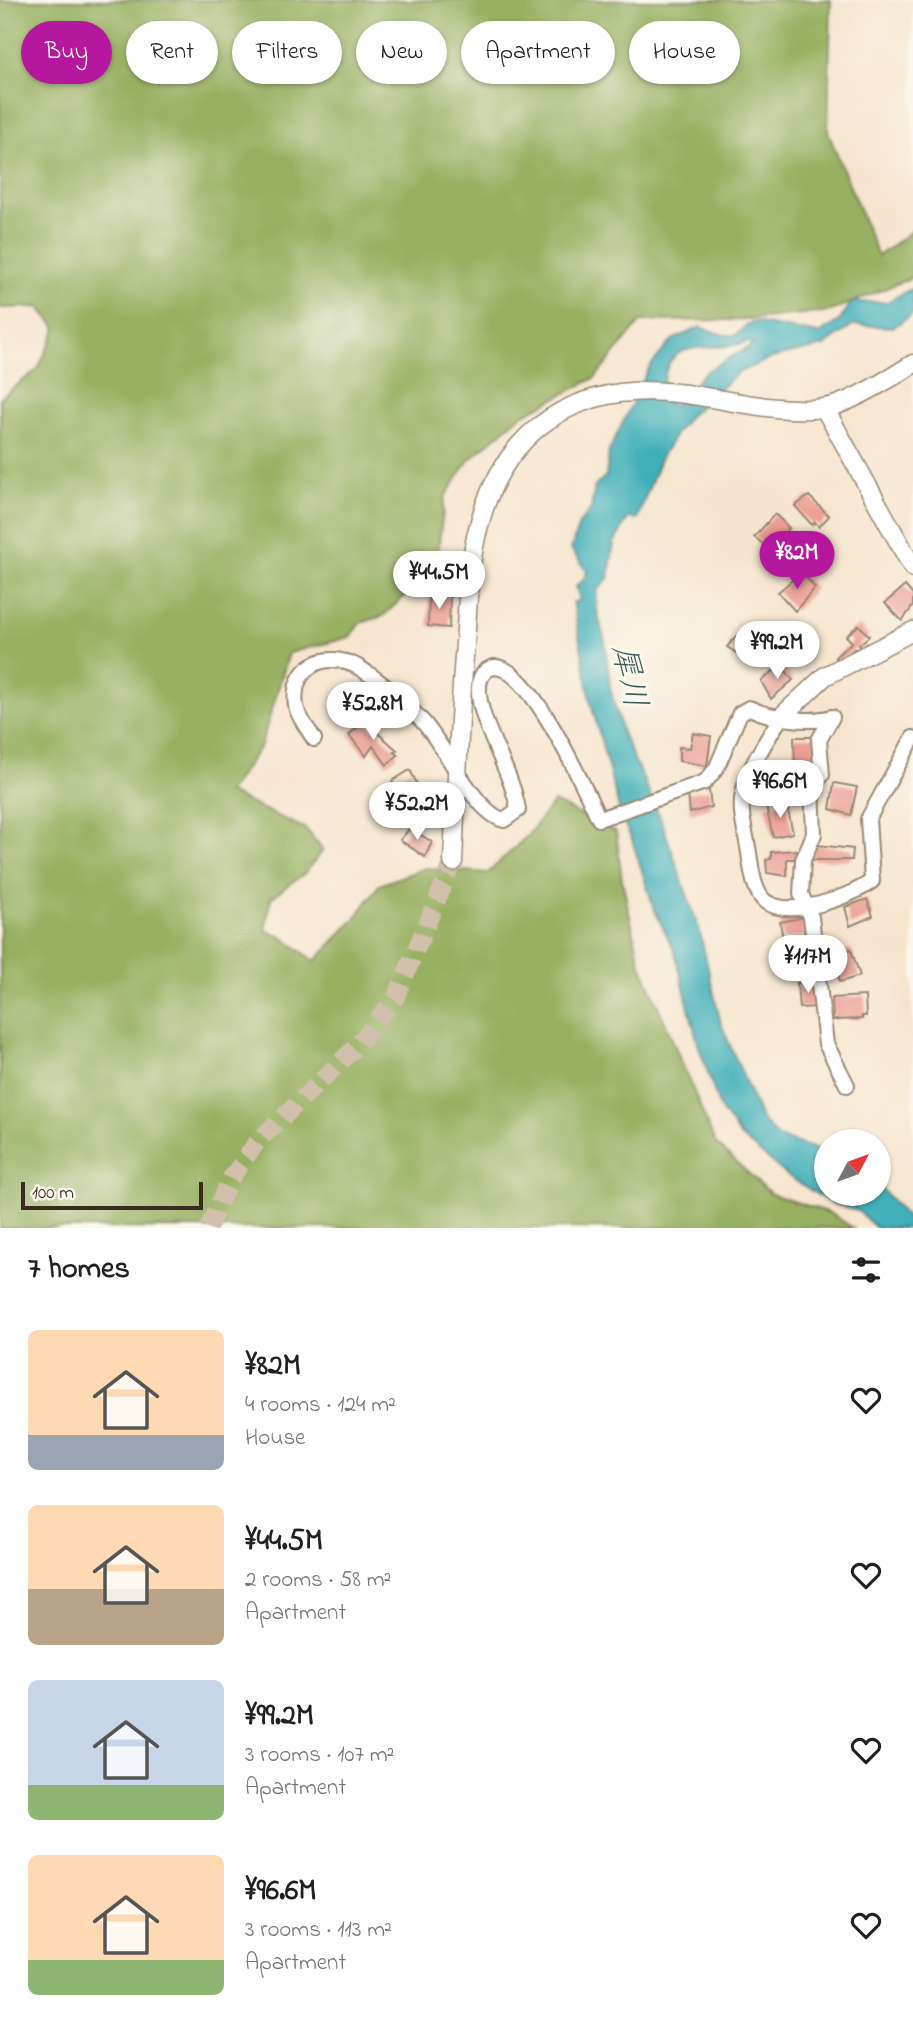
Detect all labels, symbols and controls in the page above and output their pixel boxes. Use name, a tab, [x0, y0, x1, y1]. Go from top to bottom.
chip: Buy	[21, 21, 112, 84]
chip: Rent	[126, 21, 218, 84]
chip: Filters	[232, 21, 342, 84]
chip: New	[356, 21, 447, 84]
chip: Apartment	[461, 21, 615, 84]
chip: House	[629, 21, 740, 84]
pin: ¥82M	[756, 532, 838, 591]
text: ¥82M	[776, 537, 819, 570]
pin: ¥44.5M	[382, 552, 496, 611]
text: ¥44.5M	[409, 557, 469, 590]
pin: ¥99.2M	[720, 622, 834, 681]
text: ¥99.2M	[751, 627, 803, 660]
water label: 犀川	[598, 641, 657, 713]
pin: ¥52.8M	[316, 682, 430, 742]
text: ¥52.8M	[343, 688, 403, 721]
pin: ¥96.6M	[723, 760, 837, 820]
text: ¥96.6M	[753, 766, 807, 799]
pin: ¥52.2M	[360, 782, 474, 842]
text: ¥52.2M	[385, 788, 449, 821]
pin: ¥117M	[759, 936, 857, 995]
text: ¥117M	[784, 941, 832, 974]
north arrow	[814, 1129, 891, 1206]
map controls	[814, 1129, 891, 1206]
scale bar	[21, 1179, 203, 1211]
text: 100 m	[32, 1180, 74, 1207]
text: 7 homes	[28, 1248, 130, 1292]
icon: filters	[847, 1251, 885, 1289]
text: ¥82M	[245, 1345, 301, 1389]
icon: home	[84, 1358, 168, 1442]
icon: heart	[847, 1381, 885, 1419]
text: 4 rooms · 124 m²	[245, 1389, 396, 1422]
text: House	[245, 1422, 305, 1455]
text: ¥44.5M	[245, 1520, 323, 1564]
icon: home	[84, 1533, 168, 1617]
icon: heart	[847, 1556, 885, 1594]
text: 2 rooms · 58 m²	[245, 1564, 391, 1597]
text: Apartment	[245, 1597, 346, 1630]
text: ¥99.2M	[245, 1695, 314, 1739]
icon: home	[84, 1708, 168, 1792]
icon: heart	[847, 1731, 885, 1769]
text: 3 rooms · 107 m²	[245, 1739, 394, 1772]
text: Apartment	[245, 1772, 346, 1805]
text: ¥96.6M	[245, 1870, 316, 1914]
icon: home	[84, 1883, 168, 1967]
icon: heart	[847, 1906, 885, 1944]
text: 3 rooms · 113 m²	[245, 1914, 392, 1947]
text: Apartment	[245, 1947, 346, 1980]

